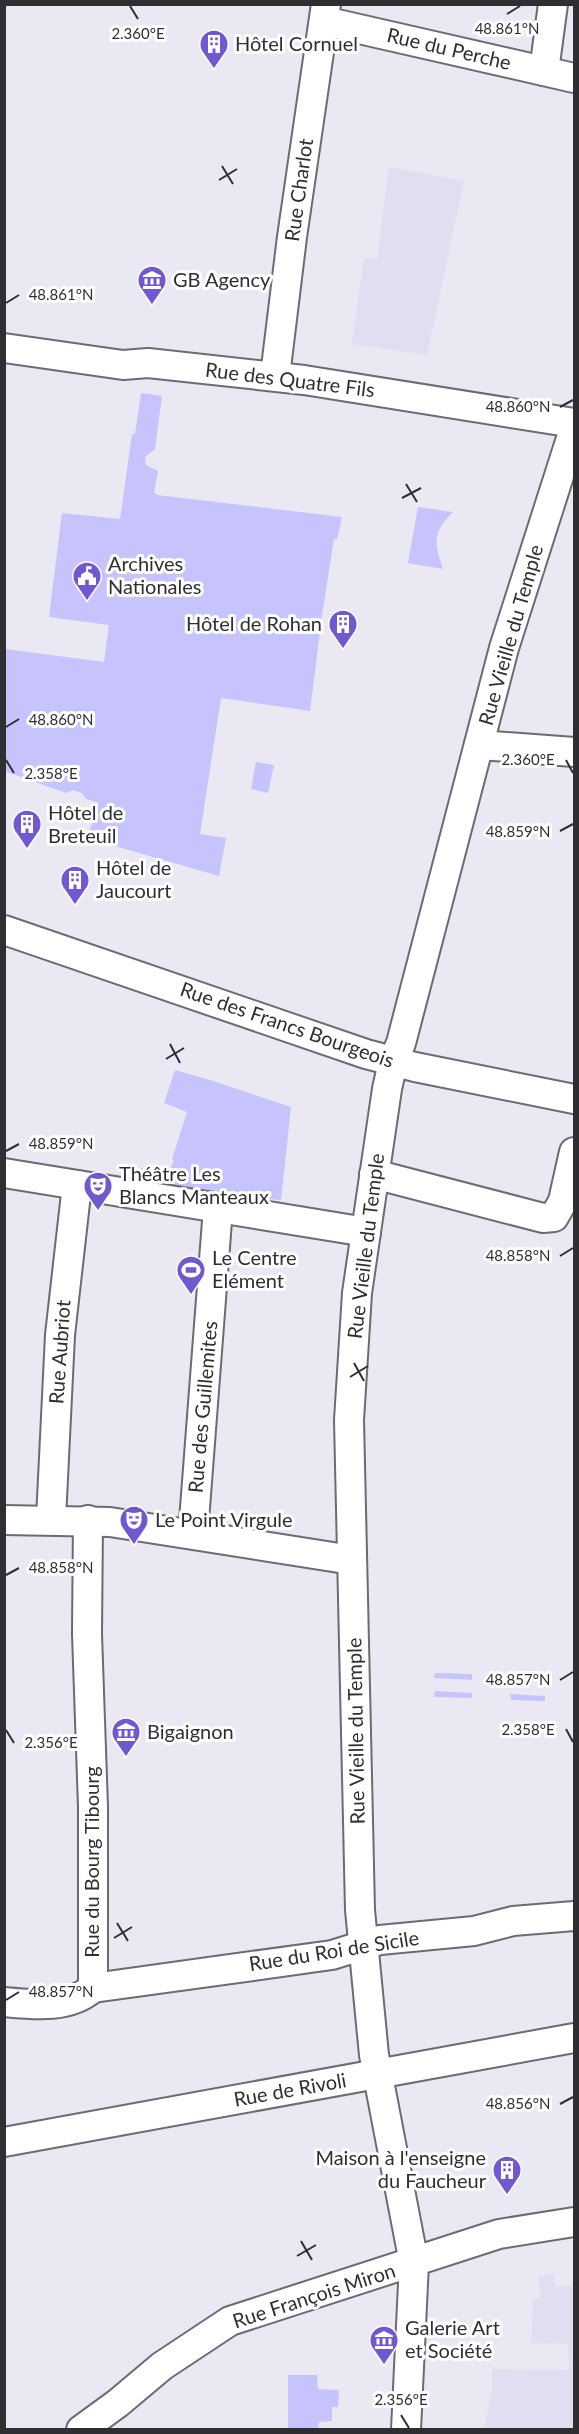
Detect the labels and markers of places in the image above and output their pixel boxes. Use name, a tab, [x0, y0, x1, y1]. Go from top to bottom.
building icon: Hôtel Cornuel	[198, 28, 230, 70]
place label: Hôtel Cornuel	[235, 31, 358, 55]
museum icon: GB Agency	[136, 264, 168, 306]
place label: GB Agency	[173, 267, 271, 291]
place label: Archives Nationales	[108, 551, 201, 598]
public building icon: Archives Nationales	[71, 560, 103, 602]
building icon: Hôtel de Rohan	[327, 608, 359, 650]
place label: Hôtel de Rohan	[186, 611, 322, 635]
place label: Hôtel de Breteuil	[48, 800, 123, 847]
building icon: Hôtel de Breteuil	[11, 808, 43, 850]
place label: Hôtel de Jaucourt	[96, 855, 171, 902]
building icon: Hôtel de Jaucourt	[59, 864, 91, 906]
place label: Théâtre Les Blancs Manteaux	[119, 1161, 269, 1208]
theatre icon: Théâtre Les Blancs Manteaux	[82, 1170, 114, 1212]
place label: Le Centre Elément	[212, 1245, 297, 1292]
sports icon: Le Centre Elément	[175, 1254, 207, 1296]
theatre icon: Le Point Virgule	[118, 1504, 150, 1546]
place label: Le Point Virgule	[155, 1507, 293, 1531]
museum icon: Bigaignon	[110, 1716, 142, 1758]
place label: Bigaignon	[147, 1719, 234, 1743]
place label: Maison à l'enseigne du Faucheur	[315, 2145, 487, 2192]
building icon: Maison à l'enseigne du Faucheur	[491, 2154, 523, 2196]
place label: Galerie Art et Société	[405, 2315, 500, 2362]
museum icon: Galerie Art et Société	[368, 2324, 400, 2366]

